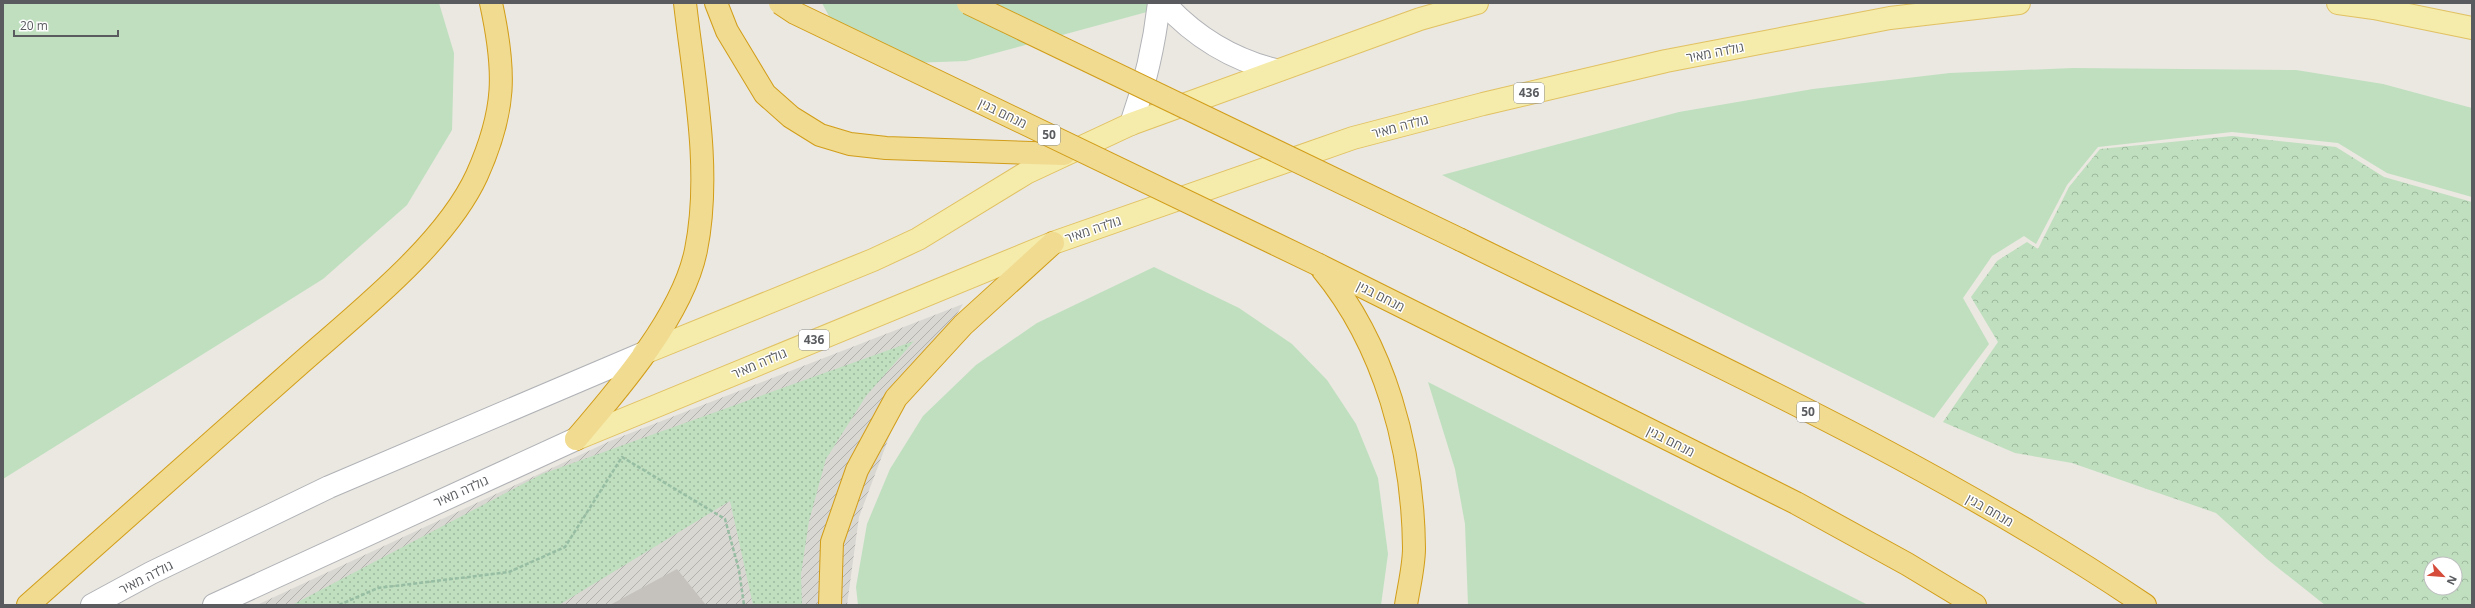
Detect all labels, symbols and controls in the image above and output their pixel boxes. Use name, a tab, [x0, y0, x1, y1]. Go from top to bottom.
scale bar	[14, 12, 118, 38]
text: 20 m	[20, 17, 48, 34]
street label: גולדה מאיר	[1685, 38, 1745, 66]
road number: 436	[1514, 83, 1544, 103]
street label: מנחם בגין	[976, 94, 1030, 132]
street label: גולדה מאיר	[1370, 110, 1430, 142]
road number: 50	[1038, 125, 1060, 145]
street label: גולדה מאיר	[1063, 211, 1123, 247]
street label: מנחם בגין	[1354, 276, 1408, 316]
road number: 436	[799, 330, 829, 350]
street label: גולדה מאיר	[729, 343, 789, 383]
road number: 50	[1797, 402, 1819, 422]
street label: מנחם בגין	[1644, 421, 1698, 461]
street label: גולדה מאיר	[431, 471, 491, 511]
street label: מנחם בגין	[1963, 489, 2017, 531]
street label: גולדה מאיר	[116, 556, 176, 598]
north arrow	[2423, 556, 2463, 596]
text: N	[2444, 573, 2461, 588]

